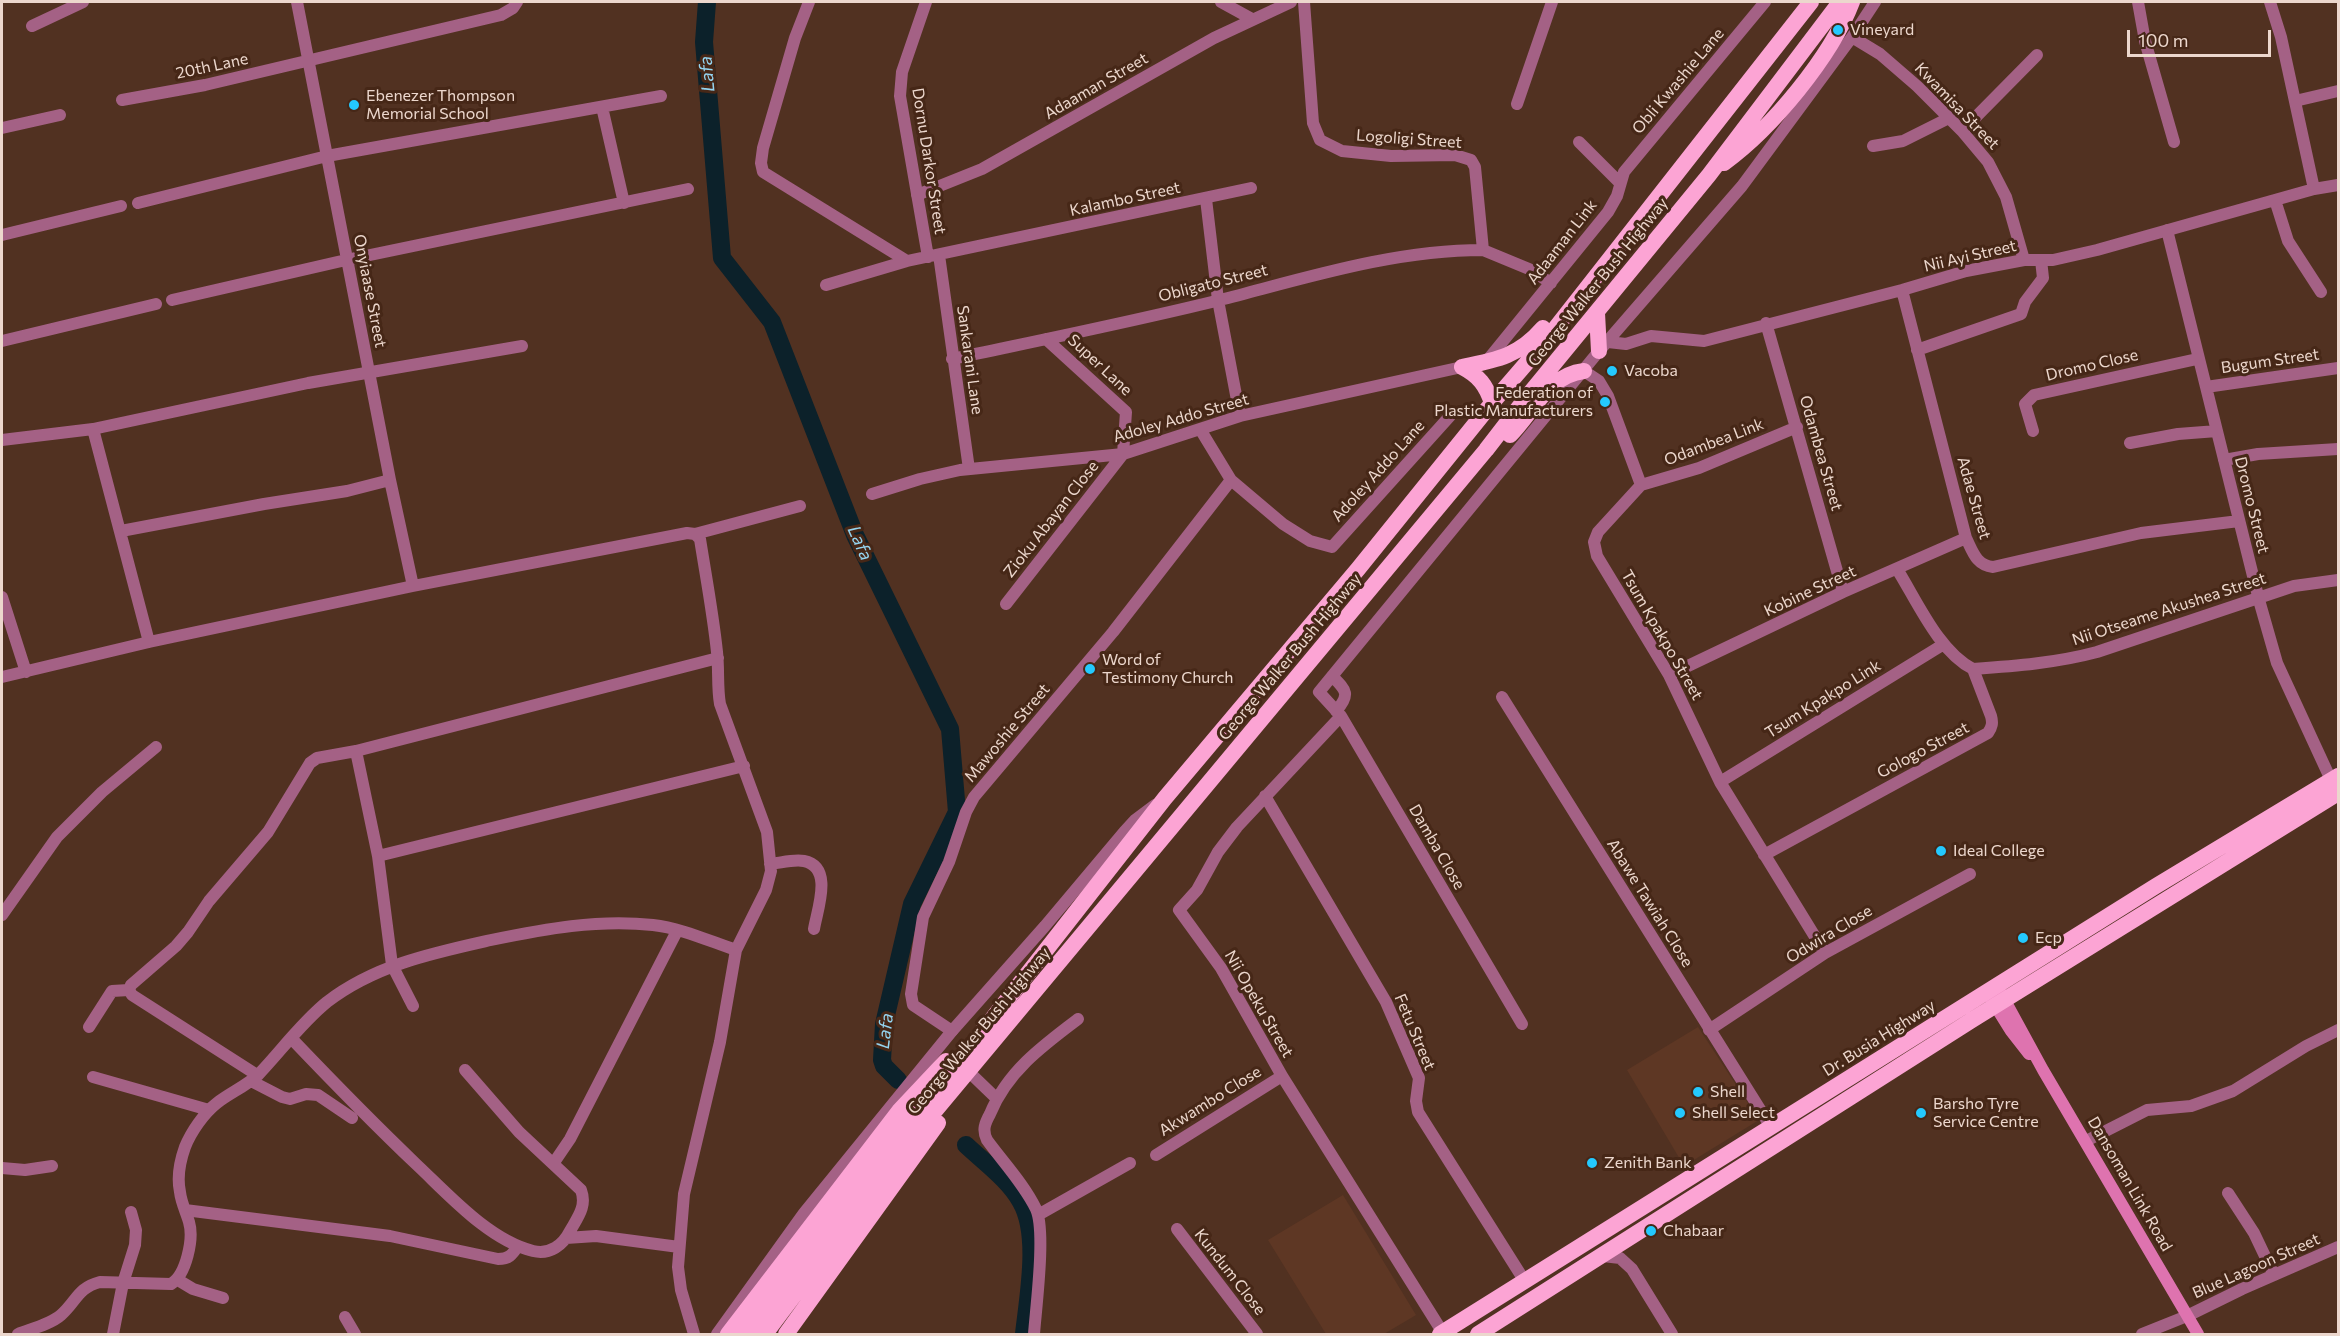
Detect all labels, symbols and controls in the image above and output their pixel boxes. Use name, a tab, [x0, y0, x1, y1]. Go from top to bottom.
scale bar	[2130, 18, 2274, 56]
place label: Vineyard	[1850, 20, 1914, 40]
marker: Vineyard	[1831, 23, 1845, 37]
street label: Obli Kwashie Lane	[1628, 24, 1728, 138]
text: 100 m	[2138, 29, 2188, 51]
street label: 20th Lane	[174, 49, 250, 83]
street label: Adaaman Street	[1041, 49, 1151, 123]
water label: Lafa	[695, 55, 719, 93]
street label: Kwamisa Street	[1911, 59, 2003, 153]
place label: Ebenezer Thompson Memorial School	[366, 86, 515, 124]
street label: Dornu Darkor Street	[908, 86, 950, 236]
marker: Ebenezer Thompson Memorial School	[347, 98, 361, 112]
street label: Logoligi Street	[1355, 126, 1463, 152]
street label: Kalambo Street	[1068, 178, 1182, 220]
street label: George Walker Bush Highway	[1524, 194, 1672, 370]
street label: Adaaman Link	[1523, 196, 1601, 288]
street label: Onyiaase Street	[350, 233, 390, 349]
street label: Nii Ayi Street	[1922, 236, 2018, 276]
street label: Obligato Street	[1156, 260, 1270, 306]
street label: Sankarani Lane	[953, 304, 987, 416]
street label: Super Lane	[1064, 330, 1136, 400]
street label: Dromo Close	[2044, 345, 2140, 385]
street label: Bugum Street	[2220, 345, 2320, 377]
place label: Vacoba	[1624, 361, 1678, 381]
marker: Vacoba	[1605, 364, 1619, 378]
place label: Federation of Plastic Manufacturers	[1434, 383, 1593, 421]
street label: Adoley Addo Street	[1111, 389, 1251, 447]
street label: Odambea Street	[1795, 393, 1847, 513]
marker: Federation of Plastic Manufacturers	[1598, 395, 1612, 409]
street label: Odambea Link	[1662, 414, 1766, 470]
street label: Adoley Addo Lane	[1327, 416, 1429, 526]
street label: Adae Street	[1953, 454, 1995, 542]
street label: Dromo Street	[2231, 455, 2273, 555]
street label: Zioku Abayan Close	[1000, 457, 1102, 581]
water label: Lafa	[843, 522, 877, 564]
street label: Kobine Street	[1761, 561, 1859, 621]
street label: Tsum Kpakpo Street	[1617, 567, 1707, 703]
street label: Nii Otseame Akushea Street	[2070, 569, 2268, 649]
street label: George Walker Bush Highway	[1215, 570, 1365, 744]
place label: Word of Testimony Church	[1102, 650, 1233, 688]
street label: Tsum Kpakpo Link	[1762, 656, 1884, 742]
marker: Word of Testimony Church	[1083, 662, 1097, 676]
street label: Mawoshie Street	[960, 680, 1054, 786]
street label: Gologo Street	[1874, 718, 1972, 782]
street label: Damba Close	[1405, 801, 1469, 893]
street label: Abawe Tawiah Close	[1603, 835, 1697, 971]
place label: Ideal College	[1953, 841, 2045, 861]
marker: Ideal College	[1934, 844, 1948, 858]
street label: Odwira Close	[1782, 901, 1876, 967]
place label: Ecp	[2035, 928, 2062, 948]
marker: Ecp	[2016, 931, 2030, 945]
street label: George Walker Bush Highway	[904, 944, 1054, 1118]
street label: Nii Opeku Street	[1221, 947, 1297, 1061]
street label: Fetu Street	[1390, 991, 1440, 1073]
street label: Dr. Busia Highway	[1819, 996, 1939, 1080]
water label: Lafa	[872, 1012, 898, 1050]
street label: Akwambo Close	[1155, 1062, 1265, 1140]
place label: Shell	[1710, 1082, 1745, 1102]
marker: Shell	[1691, 1085, 1705, 1099]
place label: Barsho Tyre Service Centre	[1933, 1094, 2039, 1132]
place label: Shell Select	[1692, 1103, 1775, 1123]
marker: Shell Select	[1673, 1106, 1687, 1120]
marker: Barsho Tyre Service Centre	[1914, 1106, 1928, 1120]
street label: Dansoman Link Road	[2084, 1113, 2176, 1255]
place label: Zenith Bank	[1604, 1153, 1692, 1173]
marker: Zenith Bank	[1585, 1156, 1599, 1170]
place label: Chabaar	[1663, 1221, 1724, 1241]
marker: Chabaar	[1644, 1224, 1658, 1238]
street label: Kundum Close	[1190, 1225, 1270, 1319]
street label: Blue Lagoon Street	[2189, 1229, 2323, 1303]

